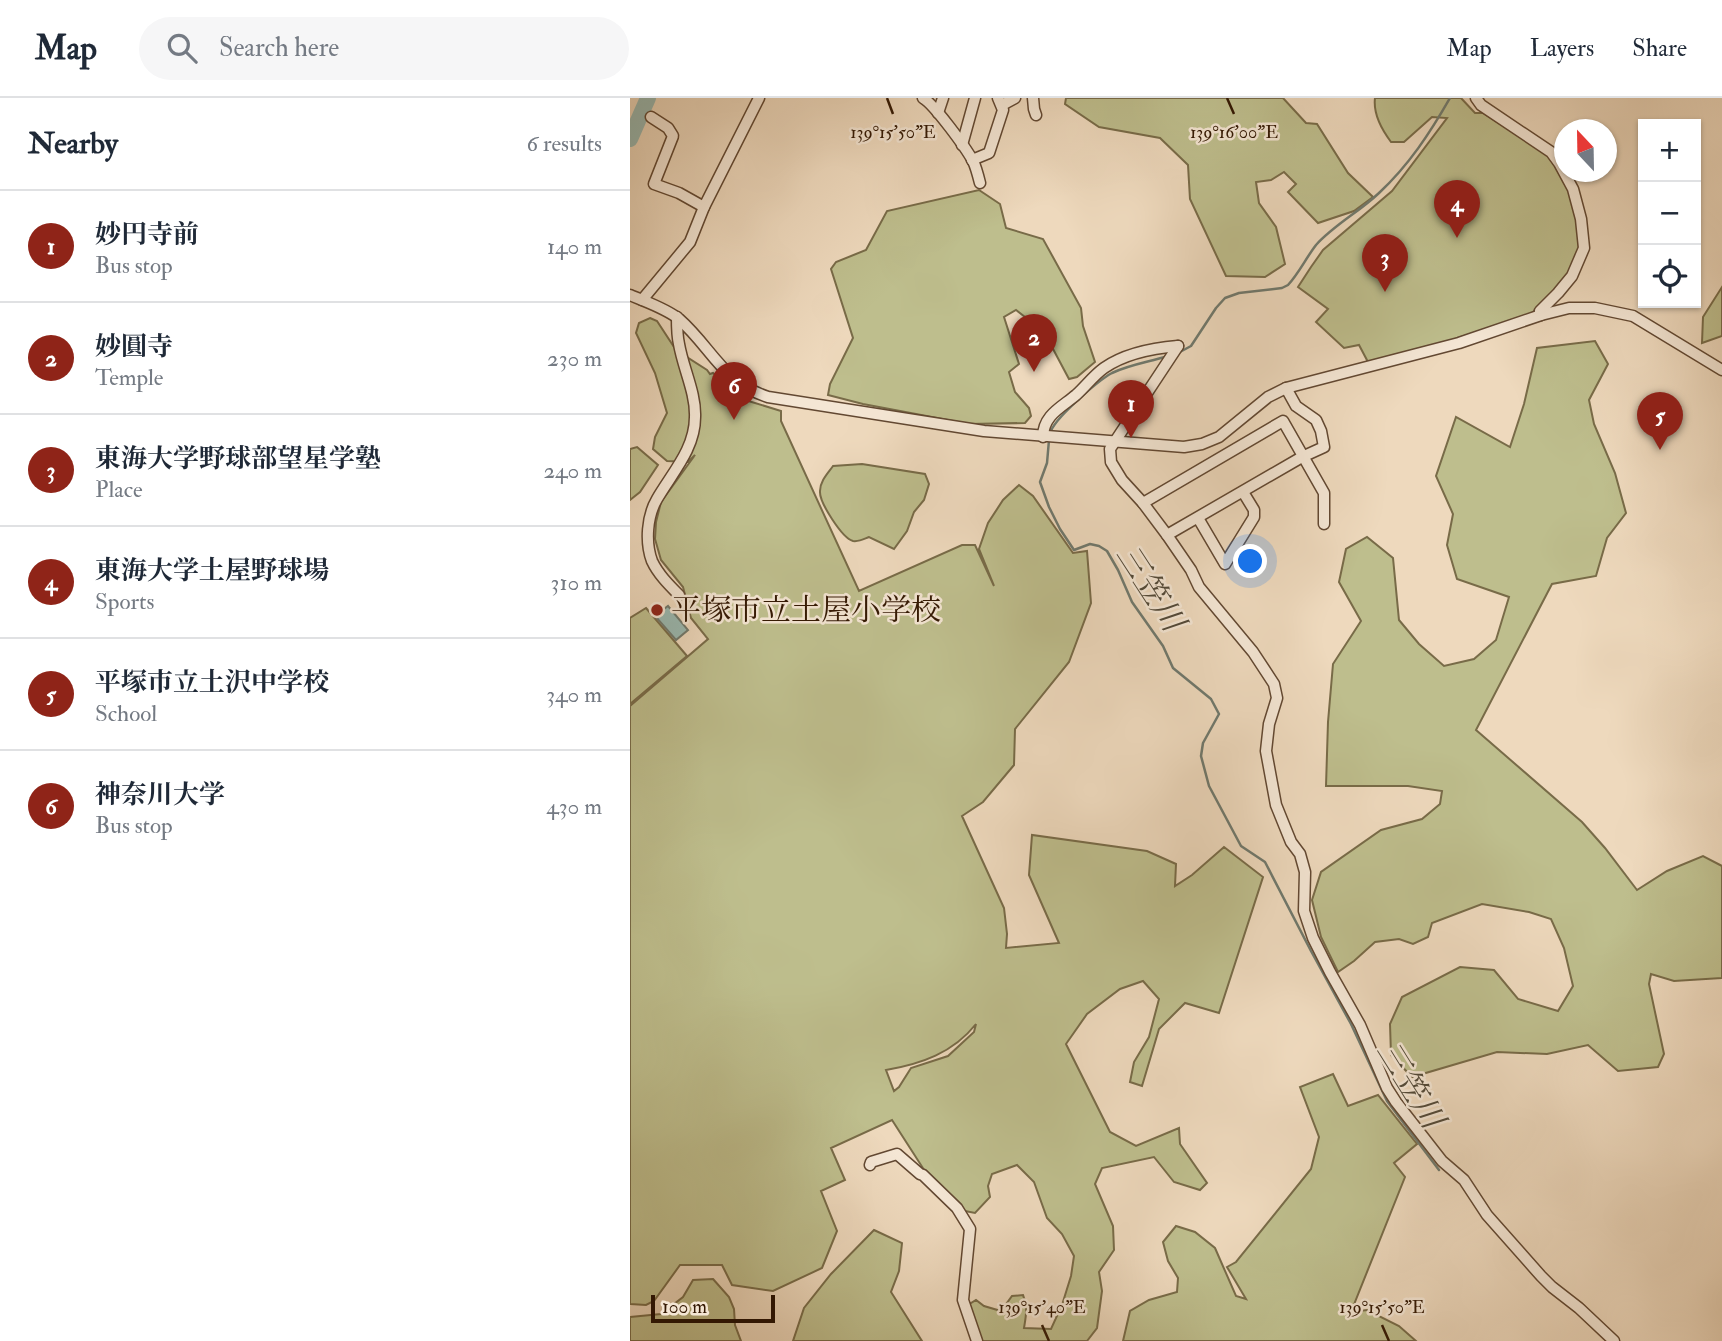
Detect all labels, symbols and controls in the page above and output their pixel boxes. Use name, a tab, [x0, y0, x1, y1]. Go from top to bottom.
search box	[139, 17, 629, 80]
text: Map	[35, 28, 97, 69]
icon: search	[163, 29, 201, 67]
text: Search here	[219, 32, 339, 64]
text: Map	[1447, 33, 1492, 64]
text: Layers	[1530, 33, 1594, 64]
text: Share	[1632, 33, 1687, 64]
north arrow	[1554, 119, 1617, 182]
map controls	[1638, 119, 1701, 308]
button: +	[1638, 119, 1701, 182]
text: 139°15'50"E	[850, 121, 936, 144]
text: 139°16'00"E	[1190, 121, 1278, 144]
text: Nearby	[28, 125, 118, 162]
text: 6 results	[527, 129, 602, 158]
pin: 4	[1434, 180, 1480, 238]
button: −	[1638, 182, 1701, 245]
text: 妙円寺前	[95, 219, 199, 251]
text: 1	[47, 232, 55, 261]
text: 140 m	[547, 232, 602, 261]
pin: 3	[1362, 234, 1408, 292]
button: locate	[1638, 245, 1701, 308]
text: Bus stop	[95, 251, 173, 280]
pin: 2	[1011, 314, 1057, 372]
text: 妙圓寺	[95, 331, 173, 363]
text: 2	[45, 344, 57, 373]
text: 230 m	[547, 344, 602, 373]
pin: 6	[711, 362, 757, 420]
text: Temple	[95, 363, 163, 392]
pin: 1	[1108, 380, 1154, 438]
pin: 5	[1637, 392, 1683, 450]
text: 東海大学野球部望星学塾	[95, 443, 381, 475]
text: 3	[47, 456, 55, 485]
text: 240 m	[543, 456, 602, 485]
text: Place	[95, 475, 143, 504]
water label: 三笠川	[1107, 537, 1195, 642]
your location	[1233, 544, 1267, 578]
text: 東海大学土屋野球場	[95, 555, 329, 587]
text: 4	[45, 568, 57, 597]
text: 310 m	[551, 568, 602, 597]
text: Sports	[95, 587, 154, 616]
place label: 平塚市立土屋小学校	[671, 592, 941, 629]
marker: 平塚市立土屋小学校	[649, 602, 665, 618]
text: 平塚市立土沢中学校	[95, 667, 329, 699]
text: 5	[46, 680, 56, 709]
text: 340 m	[546, 680, 602, 709]
text: School	[95, 699, 157, 728]
text: 神奈川大学	[95, 779, 225, 811]
text: 6	[45, 792, 57, 821]
text: 430 m	[546, 792, 602, 821]
text: Bus stop	[95, 811, 173, 840]
water label: 三笠川	[1368, 1034, 1454, 1139]
scale bar	[651, 1292, 775, 1324]
text: 100 m	[662, 1295, 707, 1319]
text: 139°15'40"E	[998, 1296, 1086, 1319]
text: 139°15'50"E	[1339, 1296, 1425, 1319]

